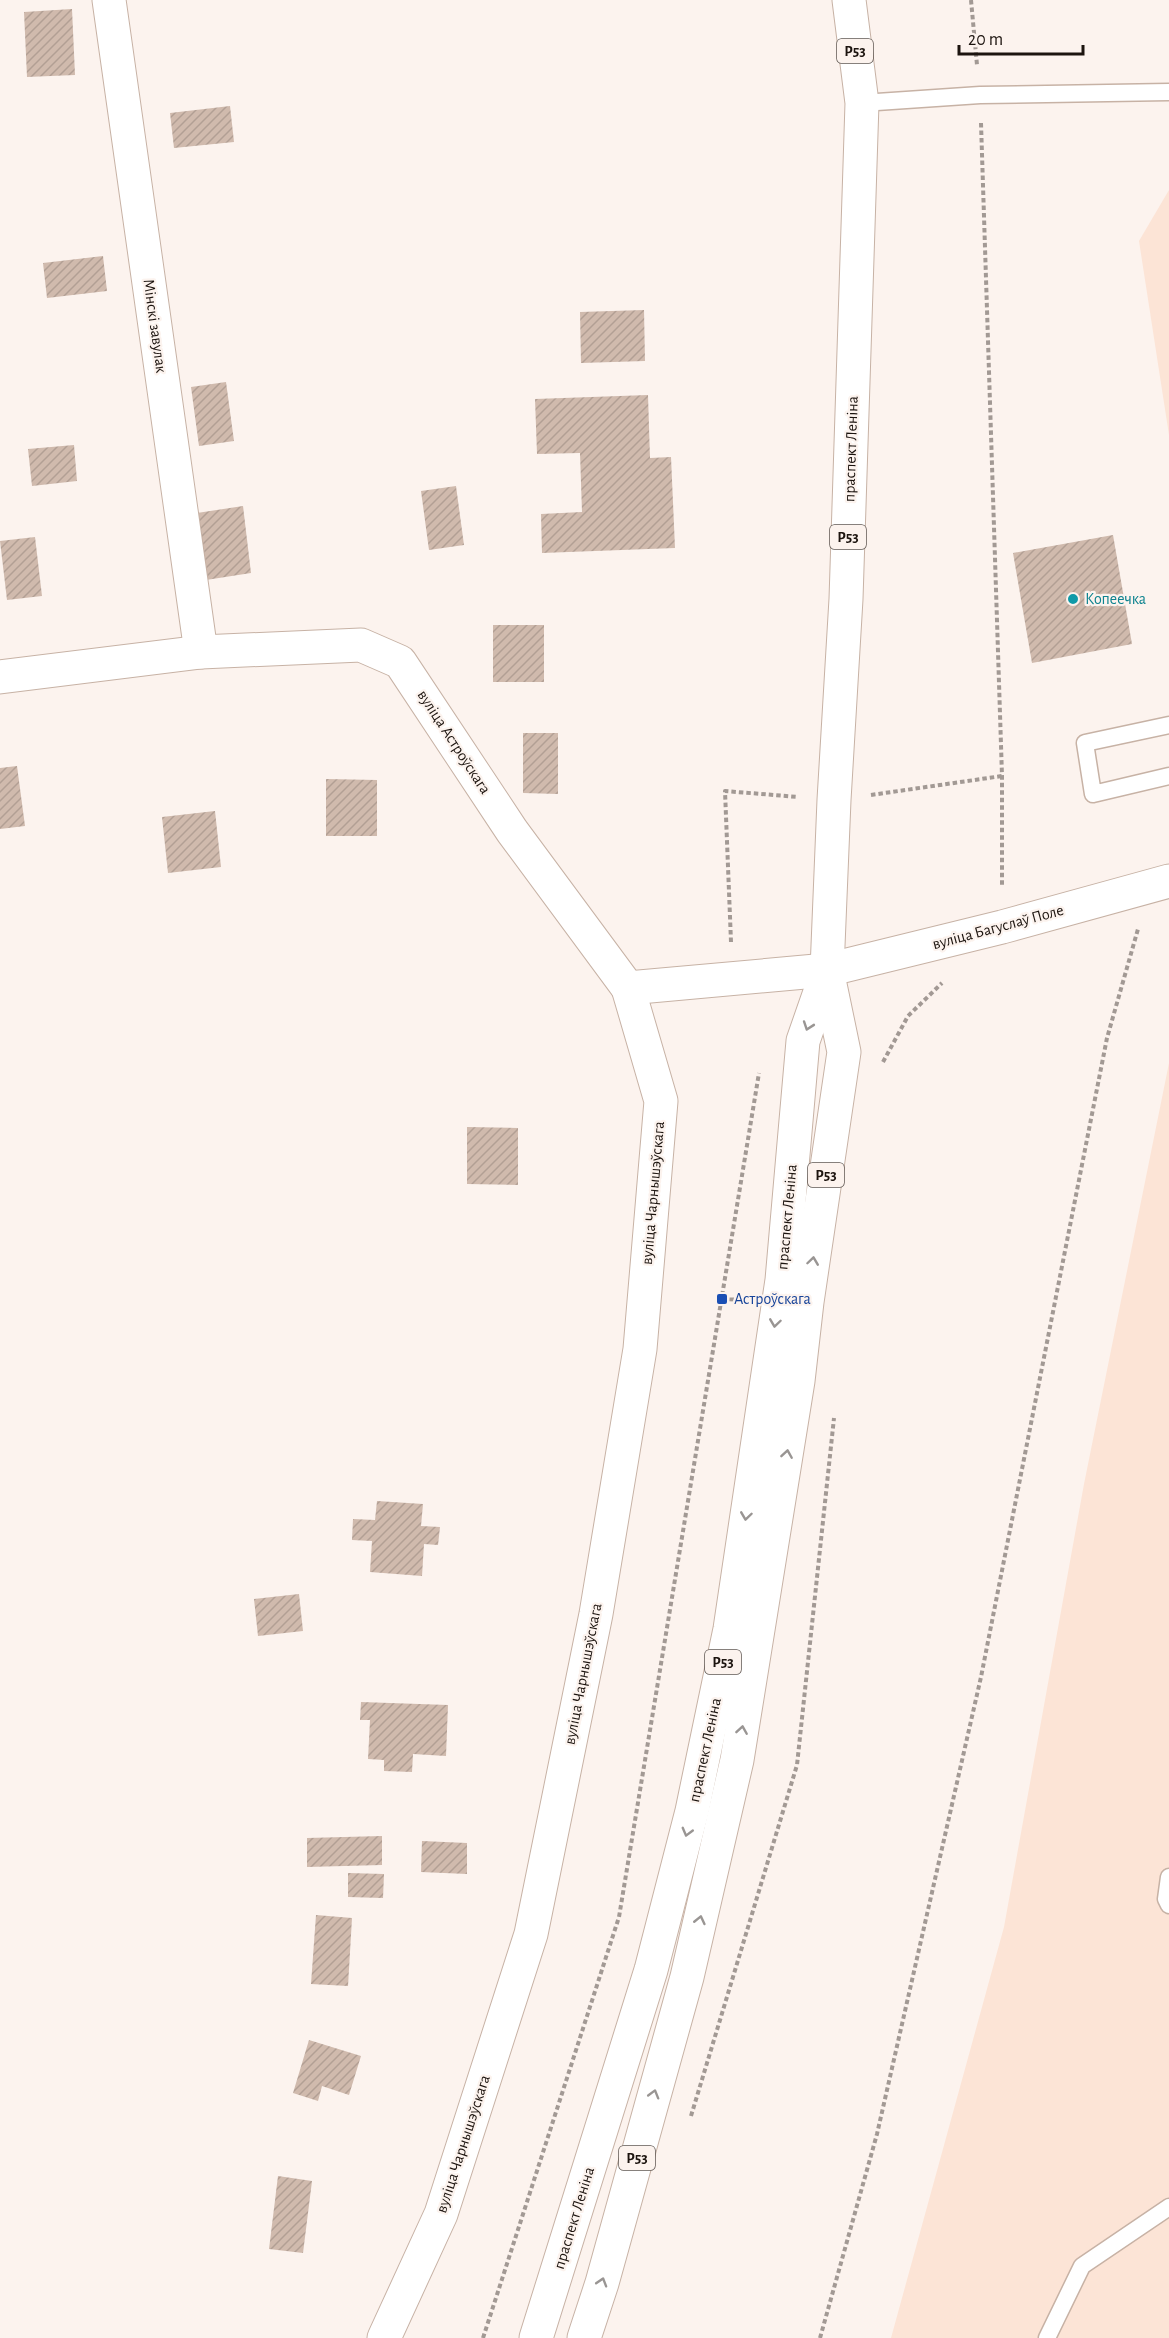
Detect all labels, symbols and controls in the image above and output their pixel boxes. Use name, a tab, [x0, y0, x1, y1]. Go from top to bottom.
scale bar	[959, 18, 1084, 56]
text: 20 m	[968, 31, 1003, 49]
road number: Р53	[837, 39, 873, 63]
street label: Мінскі завулак	[139, 278, 170, 375]
street label: праспект Леніна	[841, 396, 861, 502]
road number: Р53	[830, 525, 866, 549]
place label: Копеечка	[1085, 591, 1146, 607]
marker: Копеечка	[1066, 592, 1080, 606]
street label: вуліца Астроўскага	[414, 687, 494, 797]
street label: вуліца Багуслаў Поле	[931, 902, 1066, 953]
one-way arrow	[803, 1020, 816, 1031]
street label: вуліца Чарнышэўскага	[639, 1121, 668, 1266]
street label: праспект Леніна	[774, 1163, 800, 1271]
road number: Р53	[808, 1163, 844, 1187]
one-way arrow	[807, 1256, 819, 1265]
place label: Астроўскага	[734, 1291, 811, 1308]
marker: Астроўскага	[715, 1292, 729, 1306]
one-way arrow	[770, 1319, 782, 1328]
one-way arrow	[780, 1449, 792, 1459]
one-way arrow	[741, 1512, 753, 1521]
street label: вуліца Чарнышэўскага	[561, 1602, 606, 1746]
road number: Р53	[705, 1650, 741, 1674]
street label: праспект Леніна	[686, 1696, 724, 1804]
one-way arrow	[736, 1725, 748, 1734]
one-way arrow	[682, 1826, 694, 1836]
one-way arrow	[693, 1915, 706, 1925]
street label: вуліца Чарнышэўскага	[433, 2073, 494, 2215]
one-way arrow	[647, 2090, 659, 2100]
road number: Р53	[619, 2146, 655, 2170]
street label: праспект Леніна	[551, 2165, 597, 2271]
one-way arrow	[595, 2277, 607, 2288]

